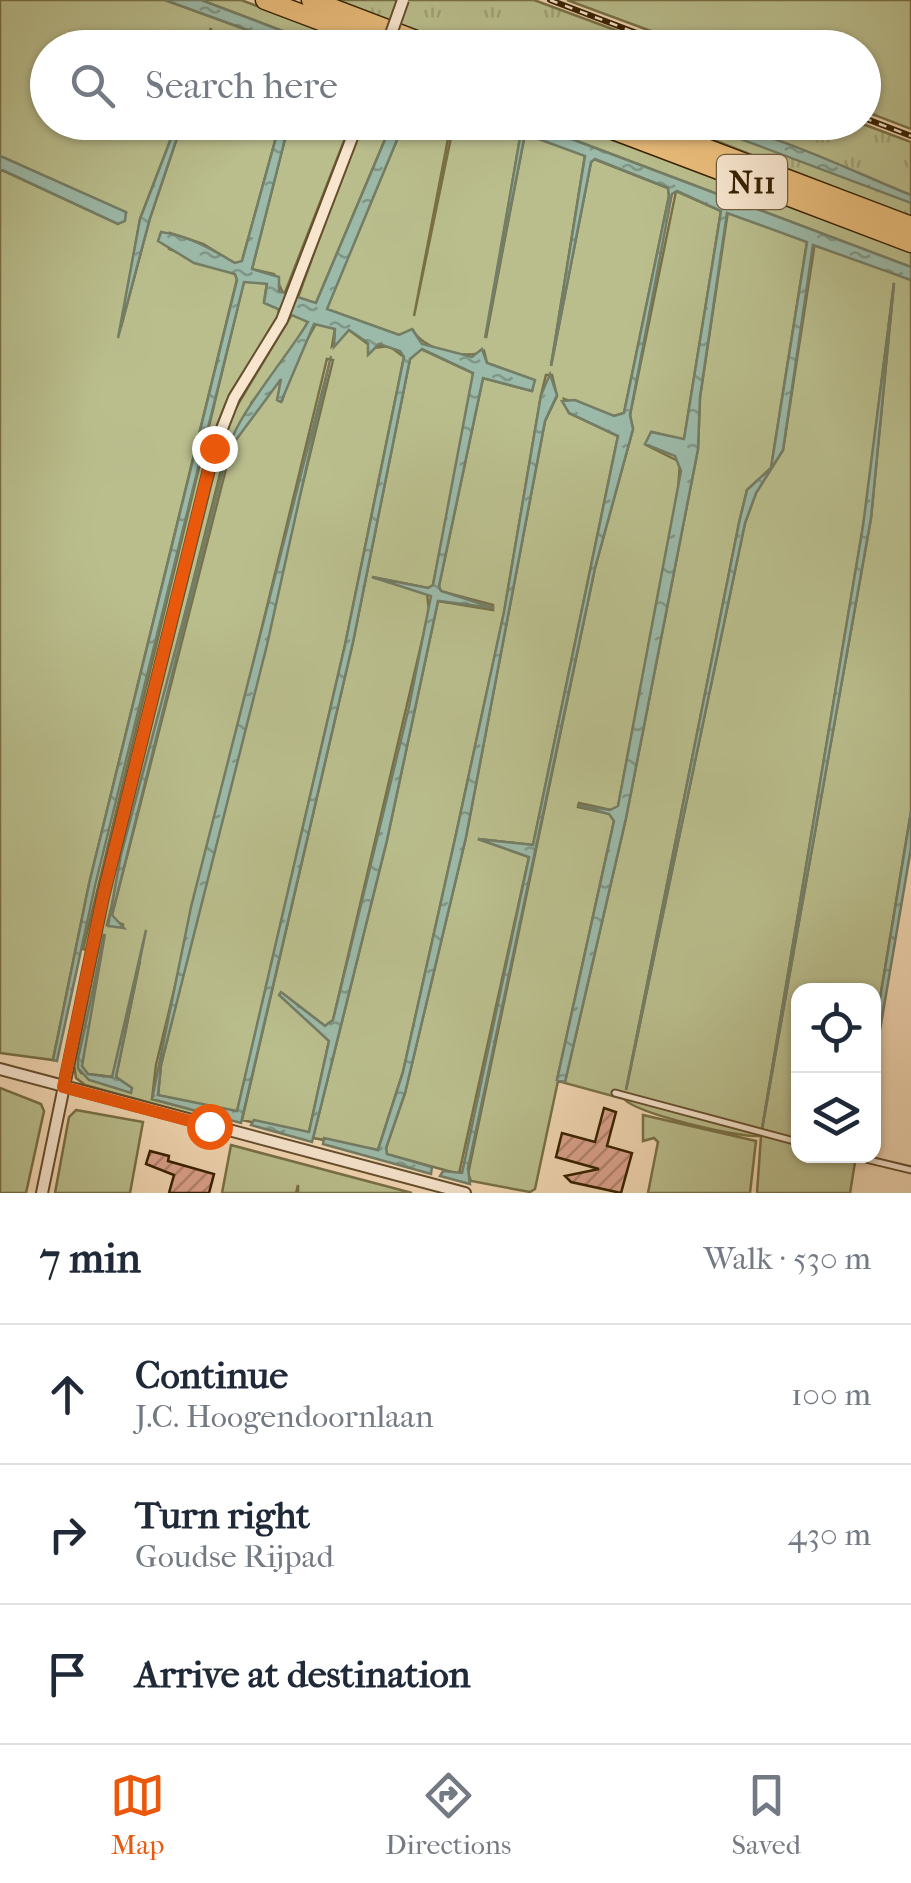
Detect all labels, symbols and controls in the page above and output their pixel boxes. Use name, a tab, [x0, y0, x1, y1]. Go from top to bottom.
search box	[30, 30, 881, 140]
icon: search	[65, 58, 120, 113]
text: Search here	[145, 63, 338, 108]
road number: N11	[717, 155, 787, 209]
route end	[192, 426, 238, 472]
map controls	[791, 983, 881, 1163]
button: locate	[791, 983, 881, 1073]
button: layers	[791, 1073, 881, 1163]
route start	[187, 1104, 233, 1150]
text: 7 min	[40, 1234, 141, 1283]
text: Walk · 530 m	[703, 1240, 871, 1277]
text: Continue	[135, 1353, 288, 1398]
icon: ahead	[40, 1367, 95, 1422]
text: 100 m	[791, 1376, 871, 1413]
text: J.C. Hoogendoornlaan	[135, 1398, 434, 1435]
text: Turn right	[135, 1493, 310, 1538]
icon: right	[40, 1507, 95, 1562]
text: 430 m	[788, 1516, 871, 1553]
text: Goudse Rijpad	[135, 1538, 334, 1575]
icon: arrive	[40, 1647, 95, 1702]
text: Arrive at destination	[135, 1652, 471, 1697]
tab: Map	[110, 1768, 165, 1861]
tab: Directions	[385, 1768, 511, 1861]
tab: Saved	[731, 1768, 801, 1861]

